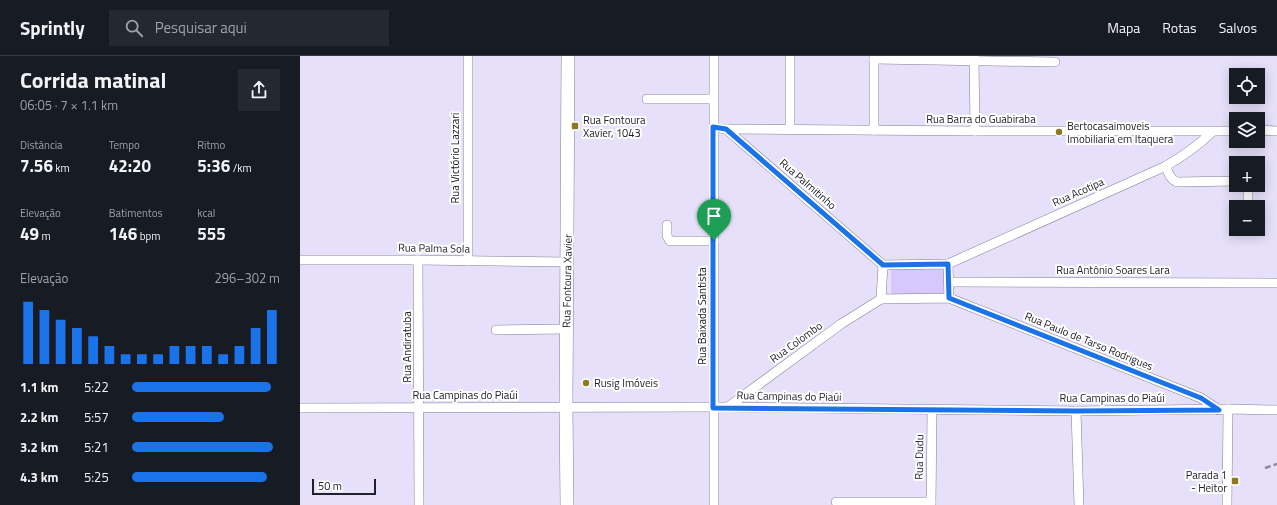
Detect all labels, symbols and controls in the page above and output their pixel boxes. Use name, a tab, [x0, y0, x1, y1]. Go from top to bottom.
search box	[109, 10, 389, 46]
text: Sprintly	[20, 13, 85, 42]
text: Pesquisar aqui	[155, 16, 247, 39]
icon: search	[123, 17, 145, 39]
text: Mapa	[1107, 17, 1140, 38]
text: Rotas	[1162, 17, 1197, 38]
text: Salvos	[1219, 17, 1257, 38]
text: Corrida matinal	[20, 63, 166, 97]
map controls	[1229, 68, 1265, 236]
button: locate	[1229, 68, 1265, 104]
button: share	[238, 69, 280, 111]
text: 06:05 · 7 × 1.1 km	[20, 95, 118, 115]
street label: Rua Barra do Guabiraba	[926, 111, 1036, 127]
place label: Rua Fontoura Xavier, 1043	[583, 112, 646, 141]
button: layers	[1229, 112, 1265, 148]
street label: Rua Victório Lazzari	[447, 113, 463, 203]
place label: Bertocasaimoveis Imobiliaria em Itaquera	[1067, 118, 1174, 147]
marker: Rua Fontoura Xavier, 1043	[570, 121, 580, 131]
marker: Bertocasaimoveis Imobiliaria em Itaquera	[1054, 127, 1064, 137]
text: Distância	[20, 137, 63, 153]
text: Tempo	[109, 137, 140, 153]
text: Ritmo	[197, 137, 225, 153]
text: 7.56	[20, 153, 53, 179]
text: 42:20	[109, 153, 151, 179]
text: 5:36	[197, 153, 230, 179]
street label: Rua Palmitinho	[776, 155, 840, 213]
button: +	[1229, 156, 1265, 192]
text: km	[53, 160, 70, 176]
text: /km	[230, 160, 252, 176]
street label: Rua Acotipa	[1050, 173, 1107, 211]
pin	[697, 199, 731, 240]
button: −	[1229, 200, 1265, 236]
text: Elevação	[20, 205, 61, 221]
text: Batimentos	[109, 205, 163, 221]
text: kcal	[197, 205, 215, 221]
icon: arrive	[703, 205, 725, 227]
text: 49	[20, 221, 39, 247]
text: 146	[109, 221, 137, 247]
text: 555	[197, 221, 226, 247]
text: m	[39, 228, 51, 244]
text: bpm	[137, 228, 160, 244]
street label: Rua Fontoura Xavier	[558, 234, 576, 328]
street label: Rua Palma Sola	[398, 239, 471, 257]
street label: Rua Antônio Soares Lara	[1056, 262, 1170, 278]
street label: Rua Baixada Santista	[694, 267, 710, 365]
text: Elevação	[20, 268, 68, 288]
text: 296–302 m	[214, 268, 280, 288]
street label: Rua Paulo de Tarso Rodrigues	[1022, 308, 1156, 374]
street label: Rua Andiratuba	[399, 311, 415, 383]
street label: Rua Colombo	[766, 317, 826, 367]
place label: Rusig Imóveis	[594, 375, 658, 391]
text: 1.1 km	[20, 377, 58, 397]
text: 5:22	[84, 377, 109, 397]
marker: Rusig Imóveis	[581, 378, 591, 388]
street label: Rua Campinas do Piaúi	[412, 387, 518, 403]
street label: Rua Campinas do Piaúi	[736, 387, 842, 405]
street label: Rua Campinas do Piaúi	[1059, 390, 1165, 406]
text: 2.2 km	[20, 407, 58, 427]
text: 5:57	[84, 407, 109, 427]
street label: Rua Dudu	[911, 434, 927, 480]
text: 3.2 km	[20, 437, 58, 457]
text: 5:21	[84, 437, 109, 457]
text: 4.3 km	[20, 467, 58, 487]
text: 5:25	[84, 467, 109, 487]
place label: Parada 1 - Heitor	[1186, 467, 1227, 496]
marker: Parada 1 - Heitor	[1230, 476, 1240, 486]
scale bar	[312, 477, 376, 496]
text: 50 m	[318, 478, 342, 494]

